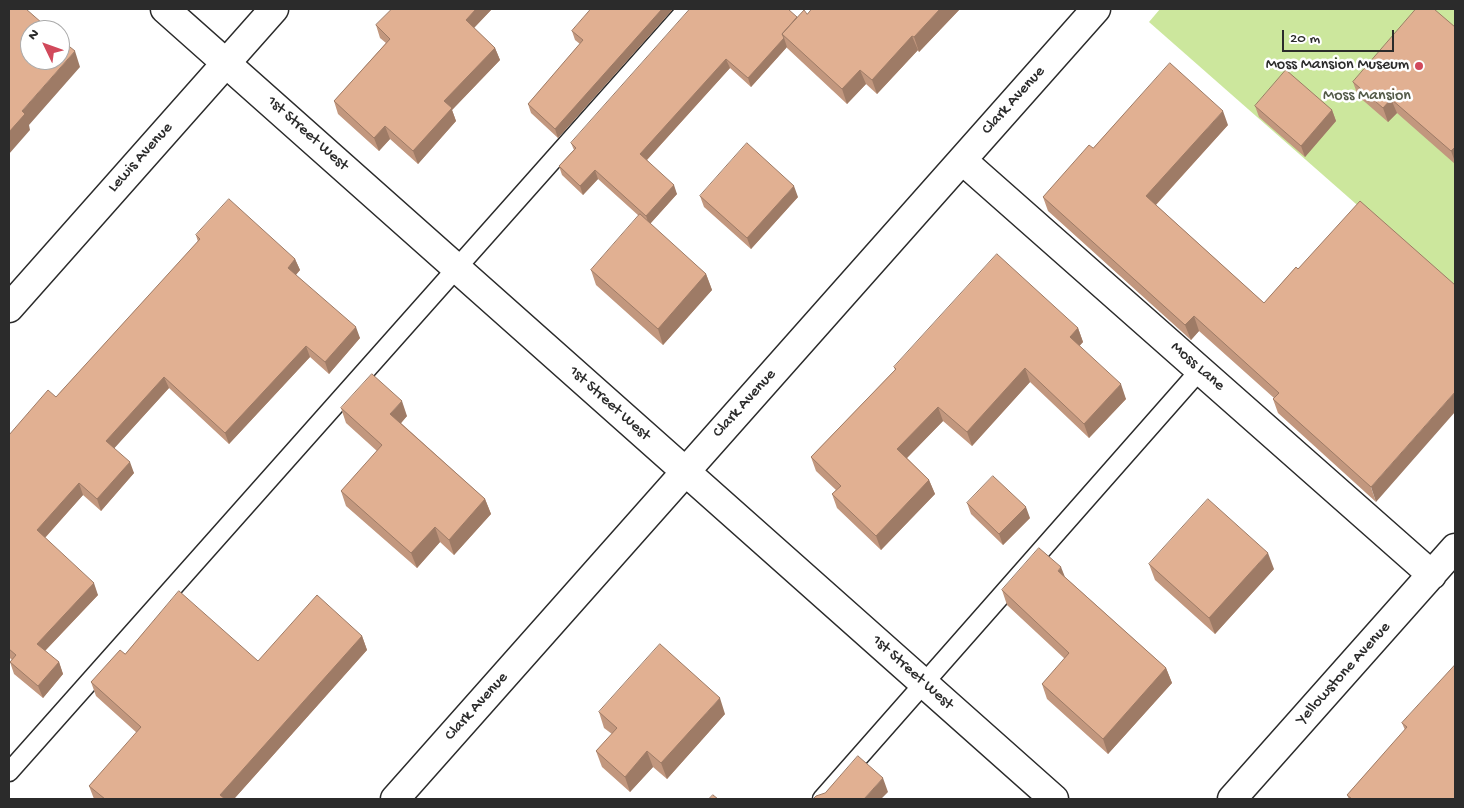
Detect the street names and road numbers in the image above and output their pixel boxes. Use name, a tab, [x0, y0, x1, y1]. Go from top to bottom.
street label: Clark Avenue	[978, 63, 1050, 139]
street label: 1st Street West	[262, 92, 352, 176]
street label: Lewis Avenue	[104, 119, 178, 197]
street label: Moss Lane	[1166, 338, 1228, 396]
street label: 1st Street West	[564, 362, 654, 446]
street label: Clark Avenue	[709, 366, 781, 442]
street label: Yellowstone Avenue	[1293, 619, 1395, 729]
street label: 1st Street West	[867, 631, 957, 715]
street label: Clark Avenue	[441, 669, 513, 745]

